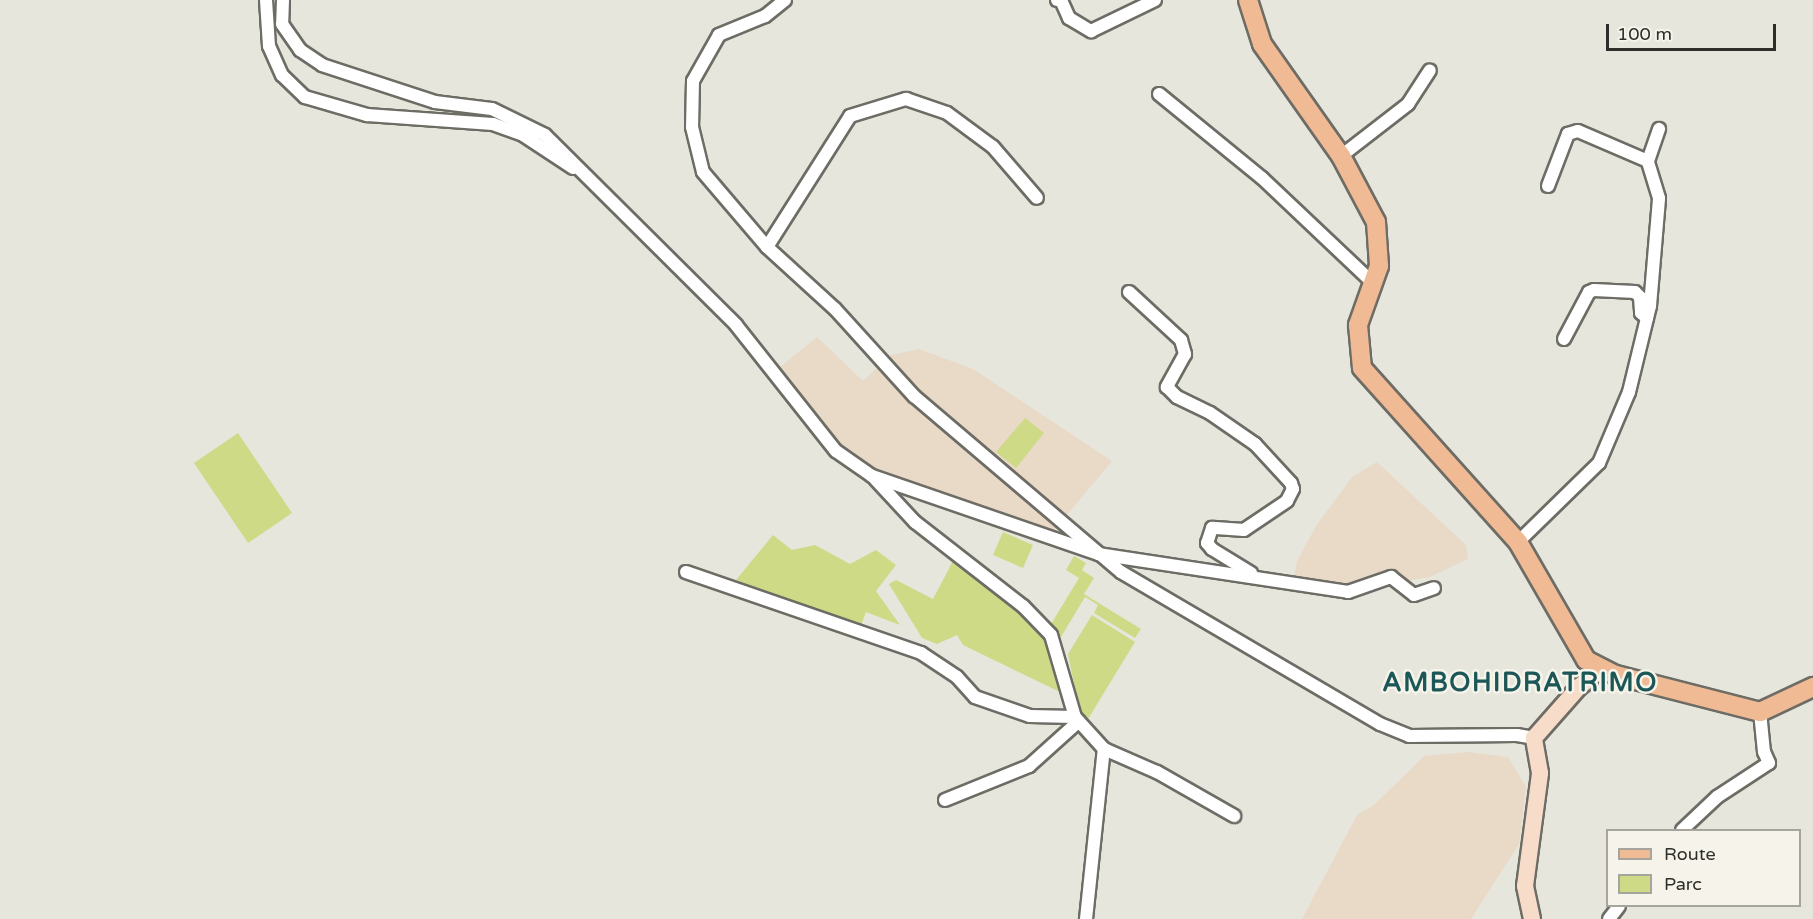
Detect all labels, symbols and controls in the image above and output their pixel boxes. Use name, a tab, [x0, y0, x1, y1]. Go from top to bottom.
scale bar	[1609, 12, 1778, 50]
text: 100 m	[1617, 23, 1672, 45]
district label: AMBOHIDRATRIMO	[1382, 667, 1658, 699]
legend	[1606, 829, 1801, 907]
text: Route	[1664, 843, 1716, 865]
text: Parc	[1664, 873, 1702, 895]

